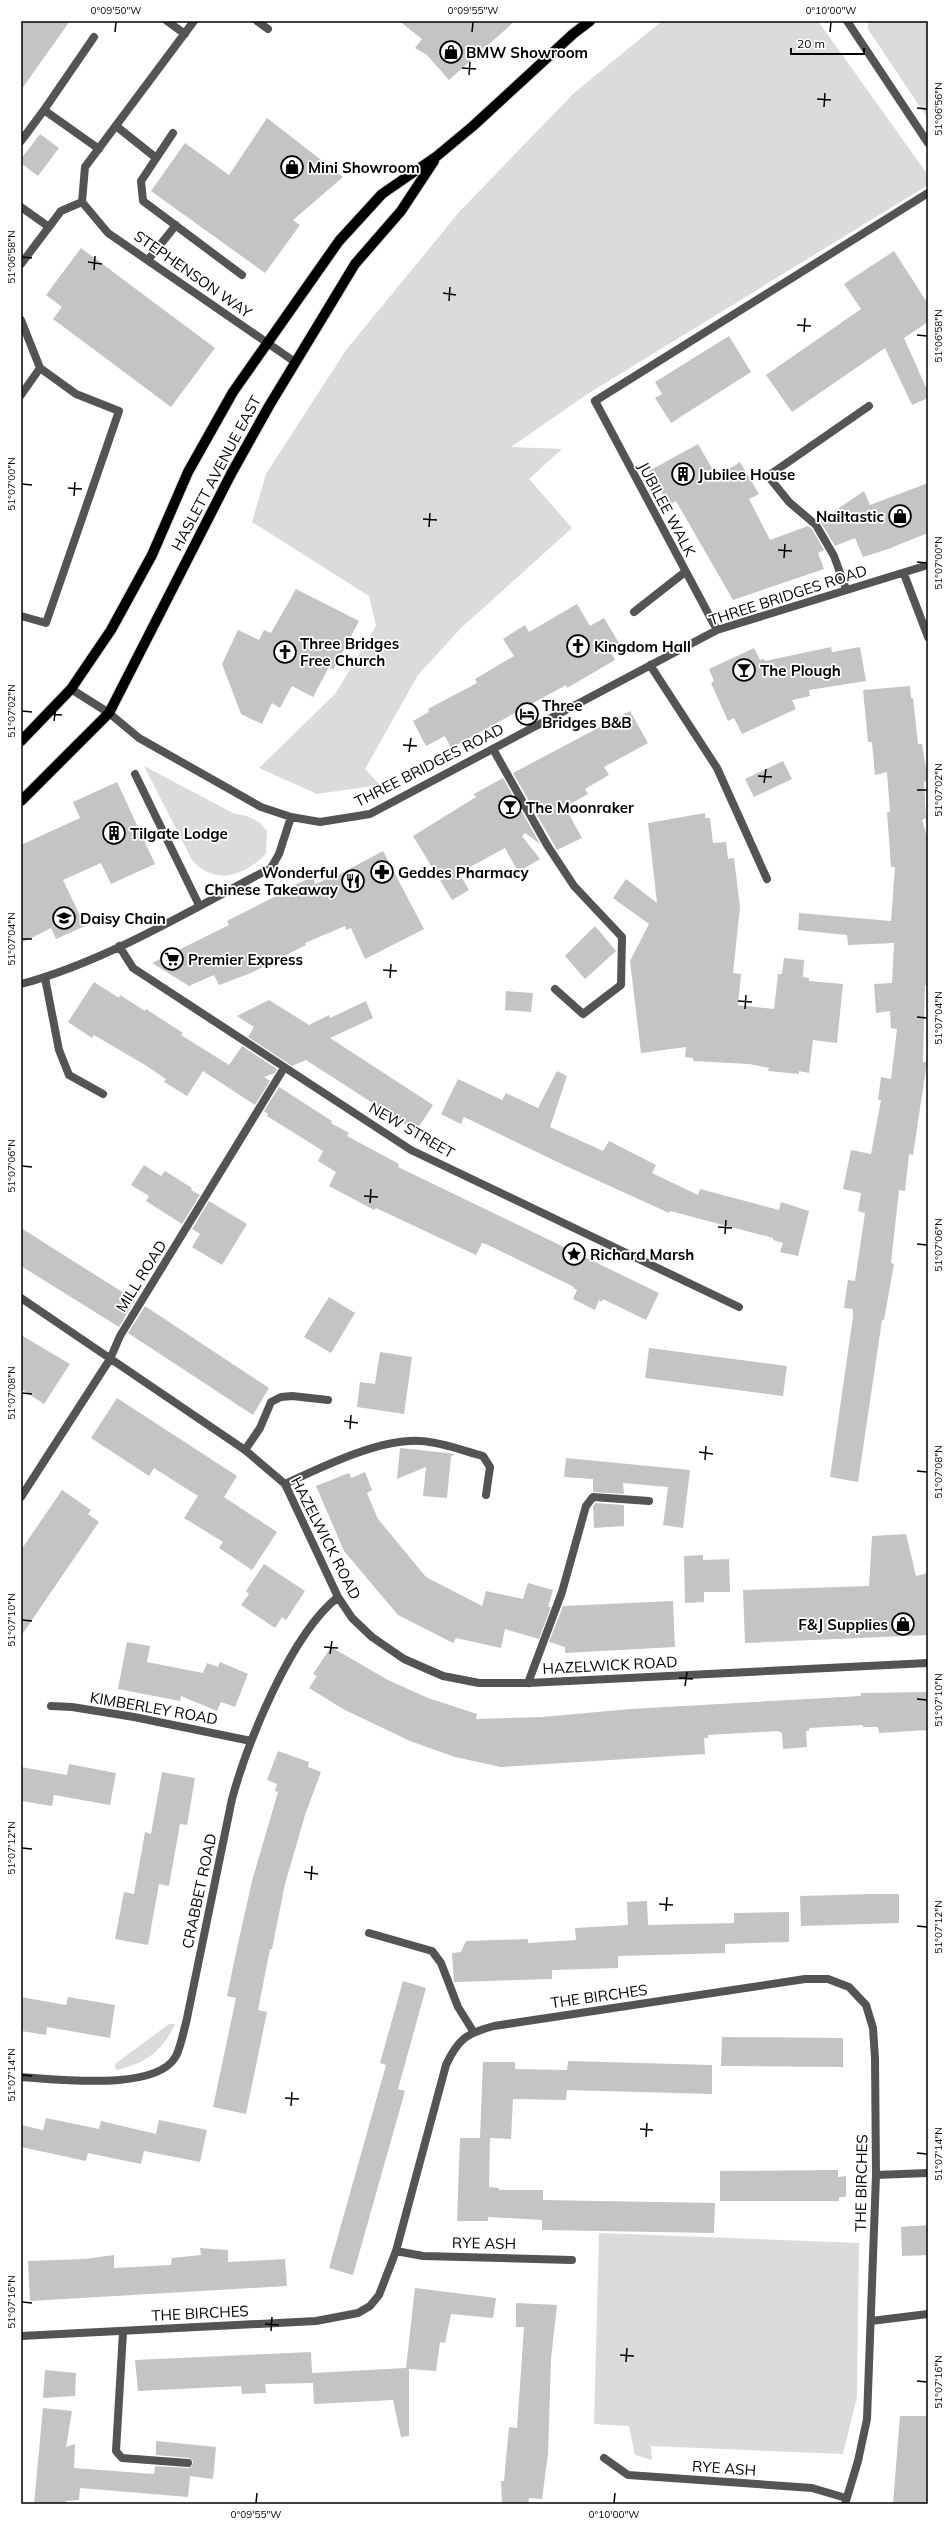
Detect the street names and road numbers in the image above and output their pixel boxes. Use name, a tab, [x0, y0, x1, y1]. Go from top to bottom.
street label: STEPHENSON WAY	[130, 226, 256, 322]
street label: HASLETT AVENUE EAST	[167, 392, 265, 554]
street label: JUBILEE WALK	[634, 459, 700, 560]
street label: THREE BRIDGES ROAD	[707, 560, 869, 630]
street label: THREE BRIDGES ROAD	[351, 719, 507, 811]
street label: NEW STREET	[366, 1098, 458, 1162]
street label: MILL ROAD	[111, 1237, 171, 1315]
street label: HAZELWICK ROAD	[287, 1474, 365, 1602]
street label: HAZELWICK ROAD	[542, 1652, 678, 1678]
street label: KIMBERLEY ROAD	[89, 1687, 219, 1729]
street label: CRABBET ROAD	[177, 1832, 221, 1950]
street label: THE BIRCHES	[549, 1980, 649, 2012]
street label: THE BIRCHES	[851, 2134, 871, 2232]
street label: RYE ASH	[452, 2233, 516, 2253]
street label: THE BIRCHES	[151, 2301, 249, 2325]
street label: RYE ASH	[691, 2456, 757, 2480]

